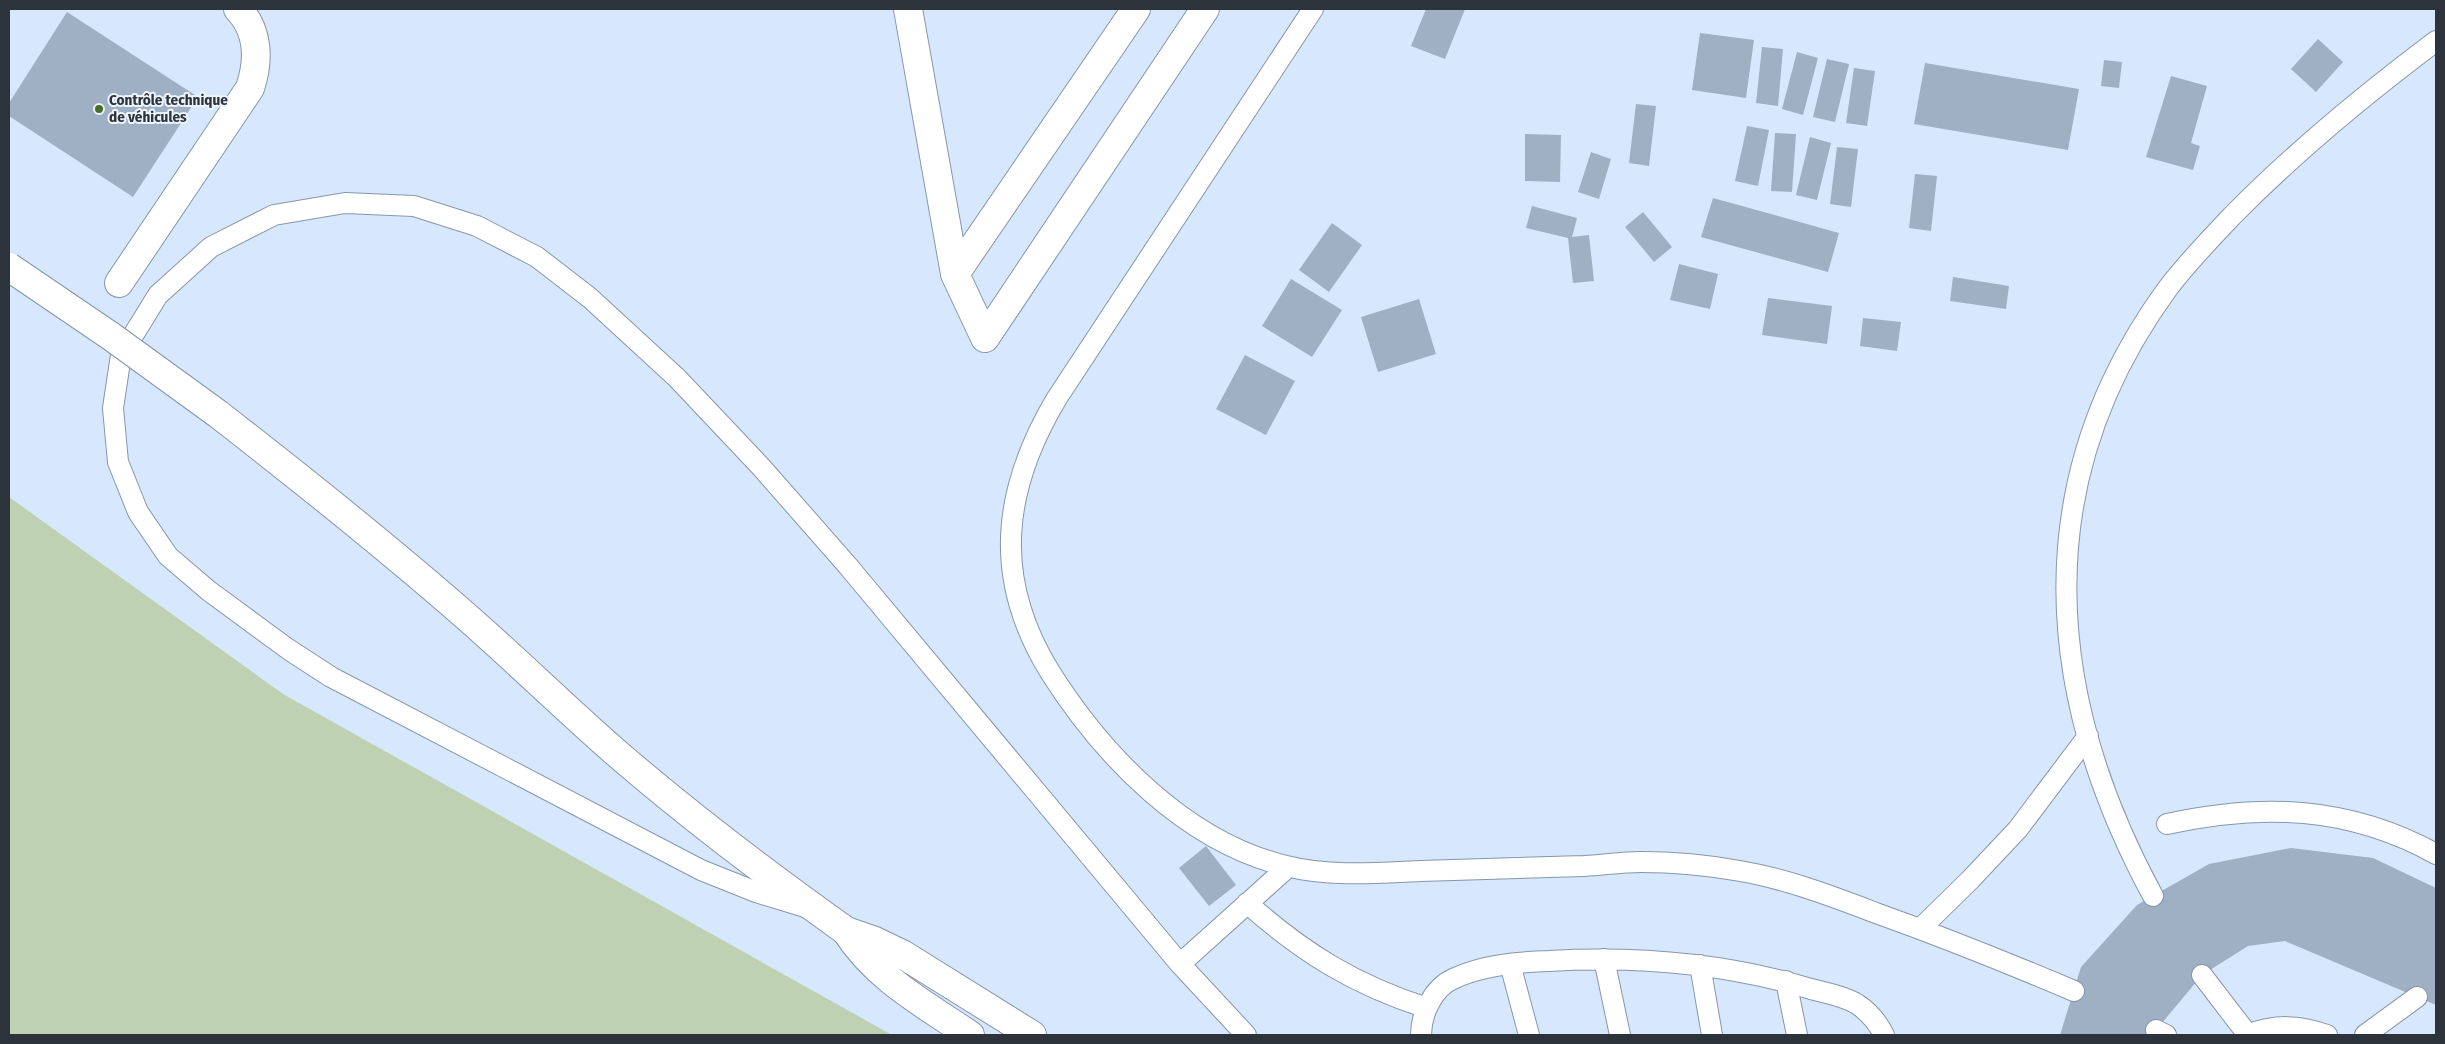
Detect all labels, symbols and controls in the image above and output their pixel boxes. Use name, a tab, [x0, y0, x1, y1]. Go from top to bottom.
place label: Contrôle technique de véhicules	[109, 91, 228, 126]
marker: Contrôle technique de véhicules	[93, 103, 105, 115]

